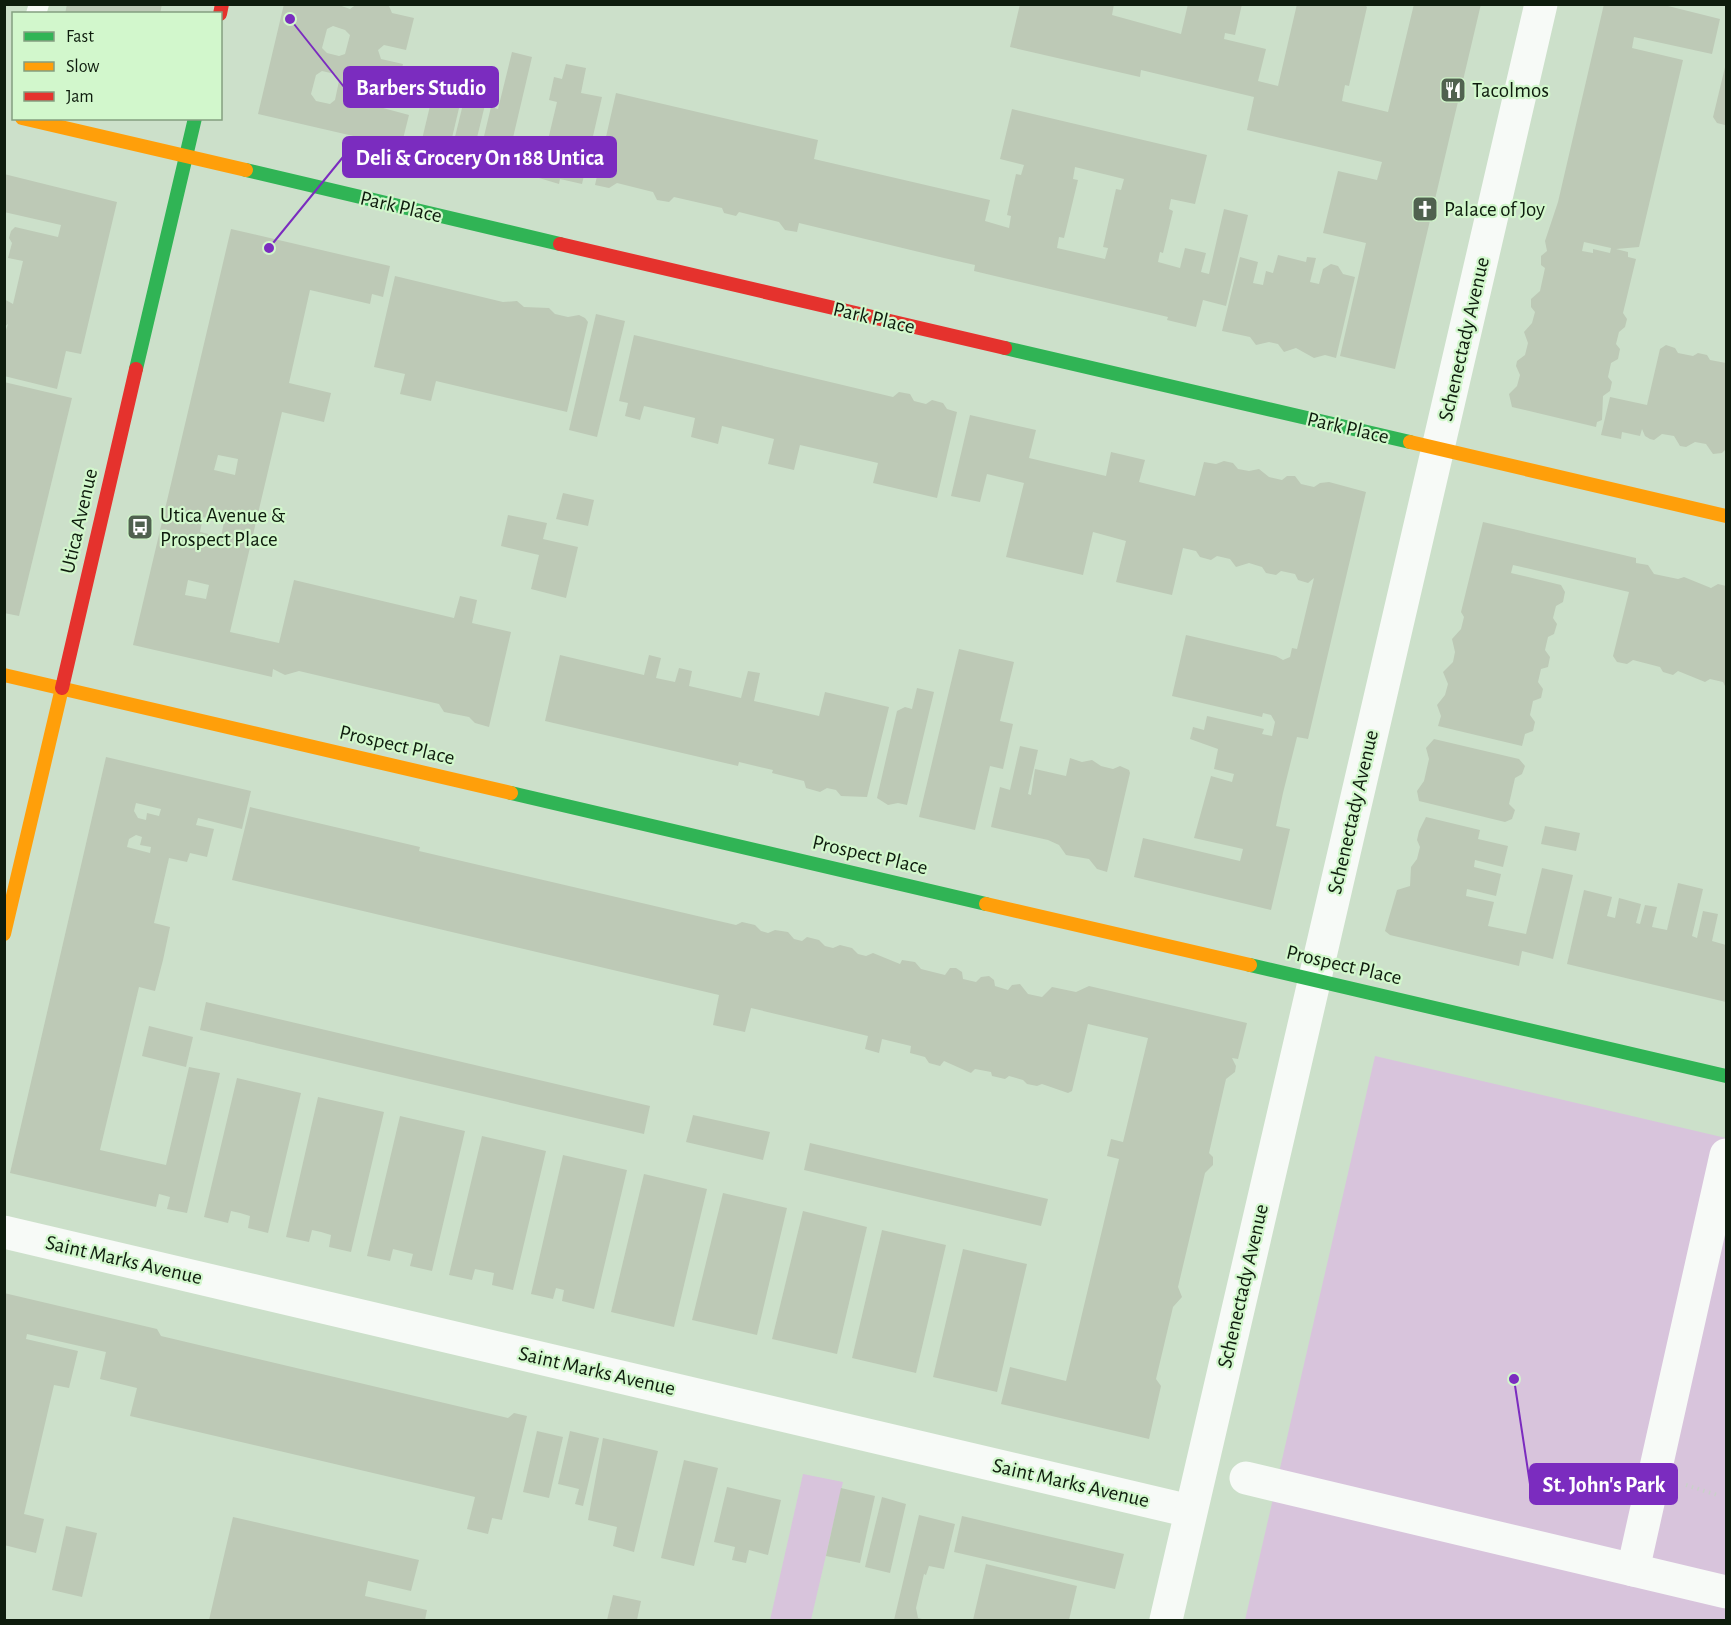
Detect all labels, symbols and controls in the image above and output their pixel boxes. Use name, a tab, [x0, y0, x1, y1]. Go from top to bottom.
legend	[12, 12, 222, 120]
text: Fast	[66, 28, 94, 46]
text: Slow	[66, 58, 99, 76]
callout: Barbers Studio	[344, 67, 498, 107]
restaurant icon: Tacolmos	[1438, 75, 1468, 105]
text: Barbers Studio	[356, 77, 486, 99]
place label: Tacolmos	[1472, 80, 1549, 101]
text: Jam	[66, 88, 94, 106]
callout: Deli & Grocery On 188 Untica	[343, 137, 616, 177]
text: Deli & Grocery On 188 Untica	[356, 147, 605, 170]
street label: Park Place	[358, 187, 444, 227]
church icon: Palace of Joy	[1410, 194, 1440, 224]
place label: Palace of Joy	[1444, 199, 1545, 220]
street label: Schenectady Avenue	[1435, 255, 1493, 423]
street label: Park Place	[831, 298, 917, 338]
street label: Park Place	[1305, 408, 1391, 448]
street label: Utica Avenue	[57, 466, 101, 576]
place label: Utica Avenue & Prospect Place	[160, 505, 286, 550]
bus stop icon: Utica Avenue & Prospect Place	[125, 512, 155, 542]
street label: Prospect Place	[337, 722, 457, 768]
street label: Schenectady Avenue	[1324, 728, 1382, 896]
street label: Prospect Place	[810, 832, 930, 878]
street label: Prospect Place	[1284, 942, 1404, 988]
street label: Schenectady Avenue	[1214, 1202, 1272, 1370]
street label: Saint Marks Avenue	[44, 1232, 204, 1288]
street label: Saint Marks Avenue	[517, 1343, 677, 1399]
street label: Saint Marks Avenue	[991, 1455, 1151, 1511]
callout: St. John's Park	[1530, 1464, 1677, 1504]
text: St. John's Park	[1543, 1474, 1666, 1496]

